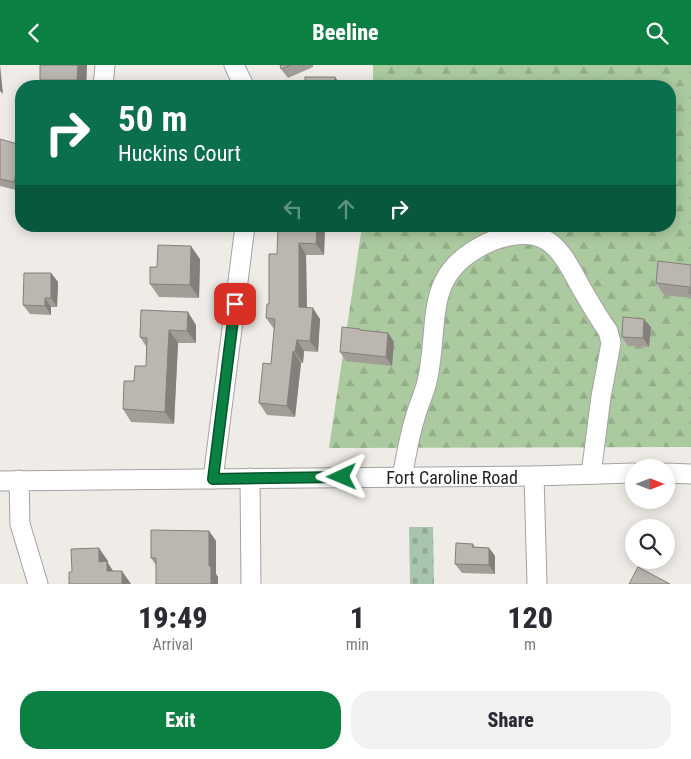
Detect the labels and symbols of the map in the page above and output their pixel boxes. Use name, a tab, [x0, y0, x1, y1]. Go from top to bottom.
pin	[214, 283, 256, 325]
position arrow	[315, 450, 367, 502]
north arrow	[625, 459, 675, 509]
street label: Fort Caroline Road	[386, 467, 518, 488]

